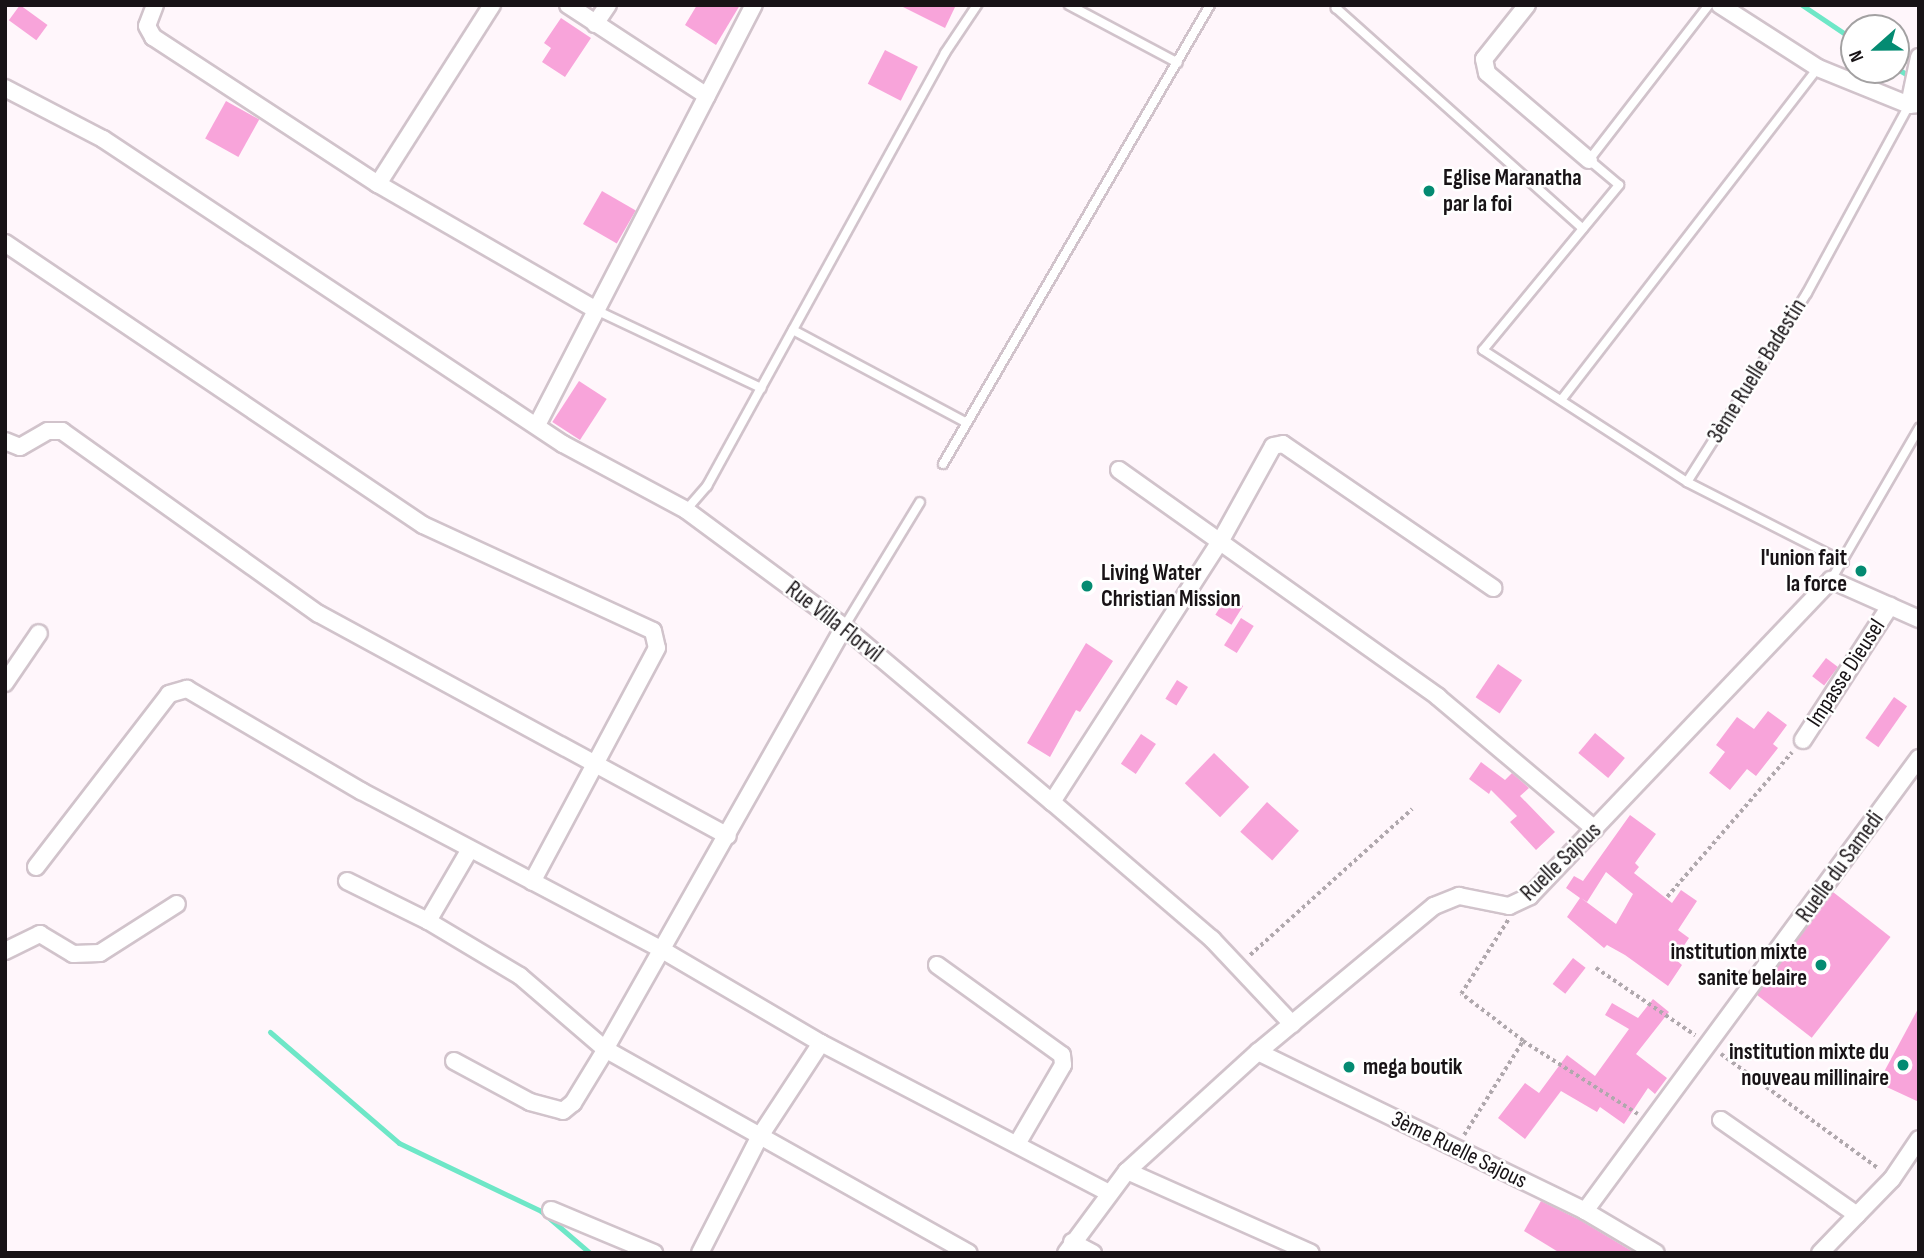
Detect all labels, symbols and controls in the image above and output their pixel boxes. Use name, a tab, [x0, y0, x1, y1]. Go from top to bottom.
north arrow	[1840, 14, 1910, 84]
text: N	[1844, 47, 1869, 65]
place label: Eglise Maranatha par la foi	[1443, 164, 1582, 218]
marker: Eglise Maranatha par la foi	[1421, 183, 1437, 199]
street label: 3ème Ruelle Badestin	[1702, 294, 1812, 448]
place label: l'union fait la force	[1761, 544, 1847, 598]
place label: Living Water Christian Mission	[1101, 559, 1241, 613]
marker: l'union fait la force	[1853, 563, 1869, 579]
street label: Rue Villa Florvil	[780, 576, 888, 668]
marker: Living Water Christian Mission	[1079, 578, 1095, 594]
street label: Impasse Dieusel	[1801, 614, 1891, 732]
street label: Ruelle du Samedi	[1791, 806, 1889, 928]
street label: Ruelle Sajous	[1515, 817, 1607, 907]
place label: institution mixte sanite belaire	[1671, 938, 1807, 992]
marker: institution mixte sanite belaire	[1813, 957, 1829, 973]
place label: institution mixte du nouveau millinaire	[1729, 1038, 1889, 1092]
place label: mega boutik	[1363, 1053, 1463, 1081]
marker: institution mixte du nouveau millinaire	[1895, 1057, 1911, 1073]
marker: mega boutik	[1341, 1059, 1357, 1075]
street label: 3ème Ruelle Sajous	[1387, 1105, 1531, 1195]

